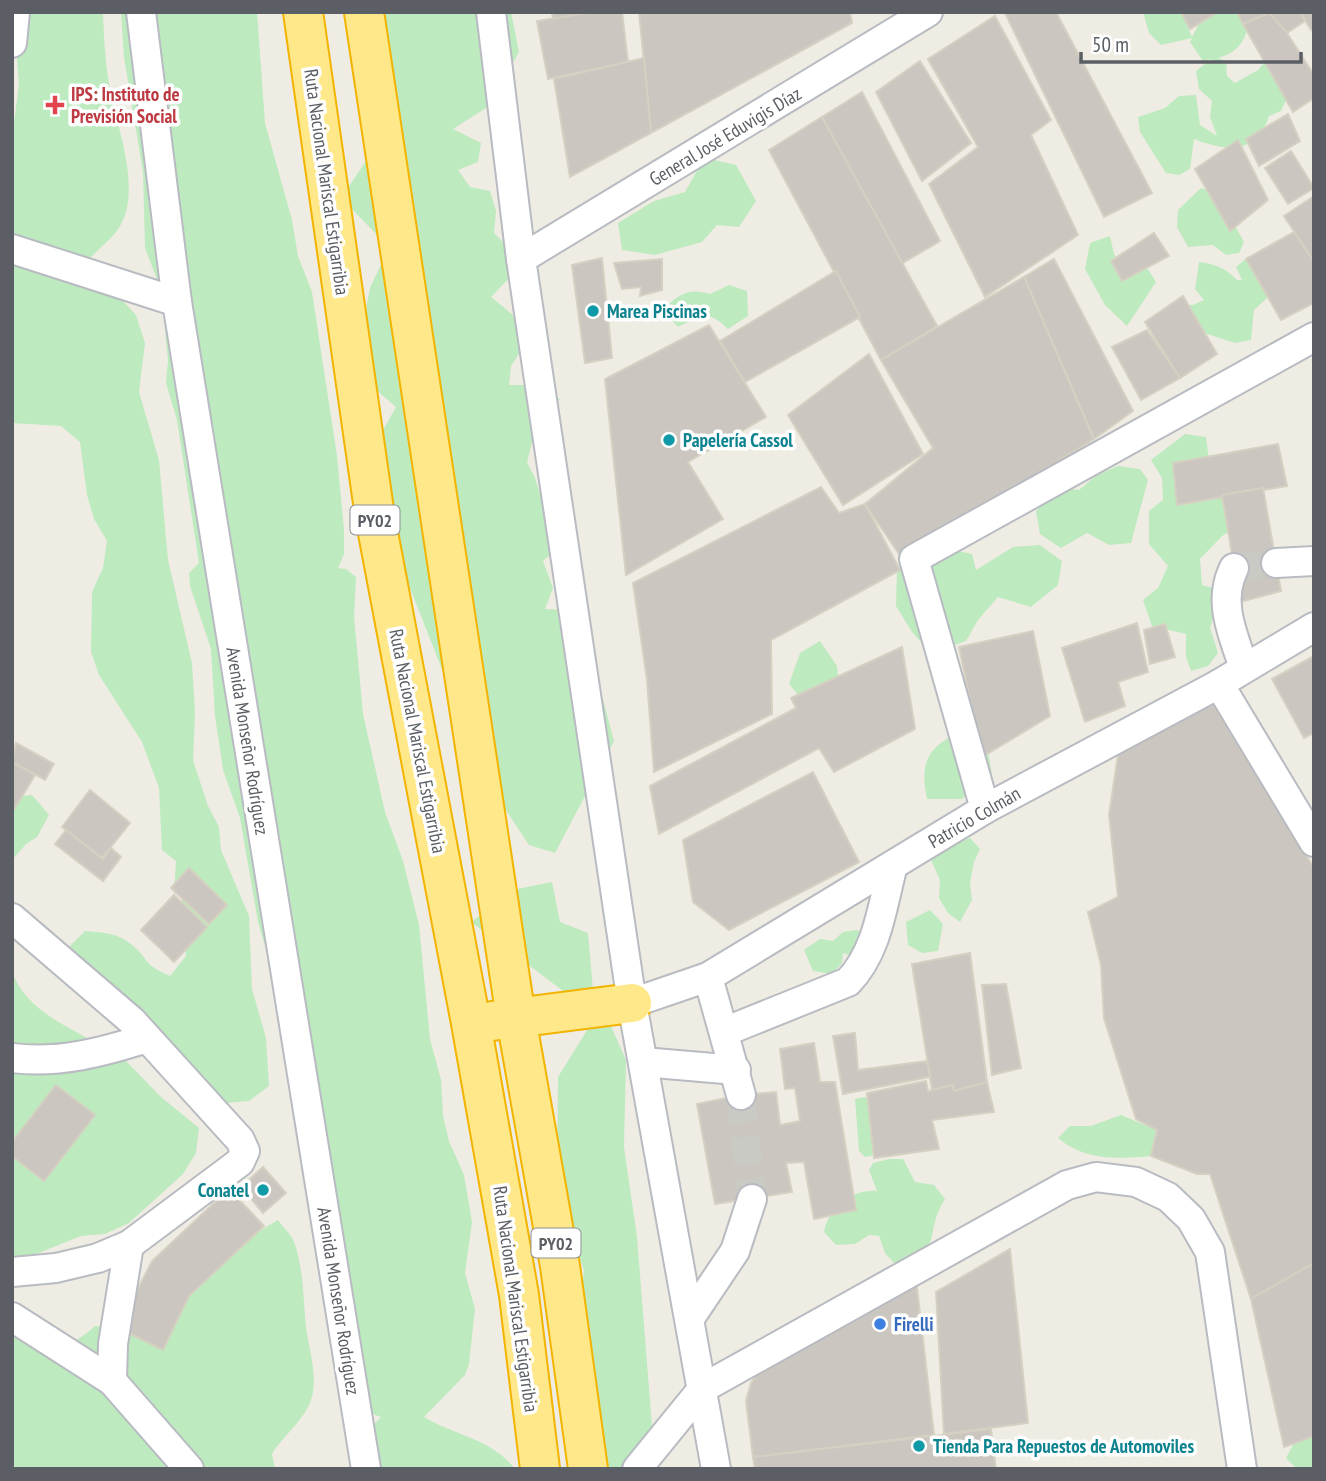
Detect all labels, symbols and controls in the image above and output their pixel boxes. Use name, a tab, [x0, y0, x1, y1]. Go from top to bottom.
scale bar	[1081, 21, 1302, 65]
text: 50 m	[1092, 31, 1129, 58]
street label: Ruta Nacional Mariscal Estigarribia	[299, 67, 355, 297]
street label: General José Eduvigis Díaz	[645, 81, 806, 191]
place label: IPS: Instituto de Previsión Social	[71, 82, 180, 128]
marker: IPS: Instituto de Previsión Social	[45, 95, 65, 115]
place label: Marea Piscinas	[607, 299, 707, 323]
marker: Marea Piscinas	[585, 303, 601, 319]
place label: Papelería Cassol	[683, 428, 793, 452]
marker: Papelería Cassol	[661, 432, 677, 448]
road number: PY02	[350, 506, 400, 534]
street label: Ruta Nacional Mariscal Estigarribia	[384, 627, 452, 855]
street label: Avenida Monseñor Rodríguez	[221, 645, 275, 837]
street label: Patricio Colmán	[924, 781, 1024, 853]
place label: Conatel	[198, 1178, 249, 1202]
marker: Conatel	[255, 1182, 271, 1198]
street label: Ruta Nacional Mariscal Estigarribia	[488, 1184, 544, 1414]
street label: Avenida Monseñor Rodríguez	[312, 1205, 366, 1397]
road number: PY02	[532, 1228, 580, 1258]
place label: Firelli	[894, 1312, 933, 1336]
marker: Firelli	[872, 1316, 888, 1332]
place label: Tienda Para Repuestos de Automoviles	[933, 1434, 1194, 1458]
marker: Tienda Para Repuestos de Automoviles	[911, 1438, 927, 1454]

